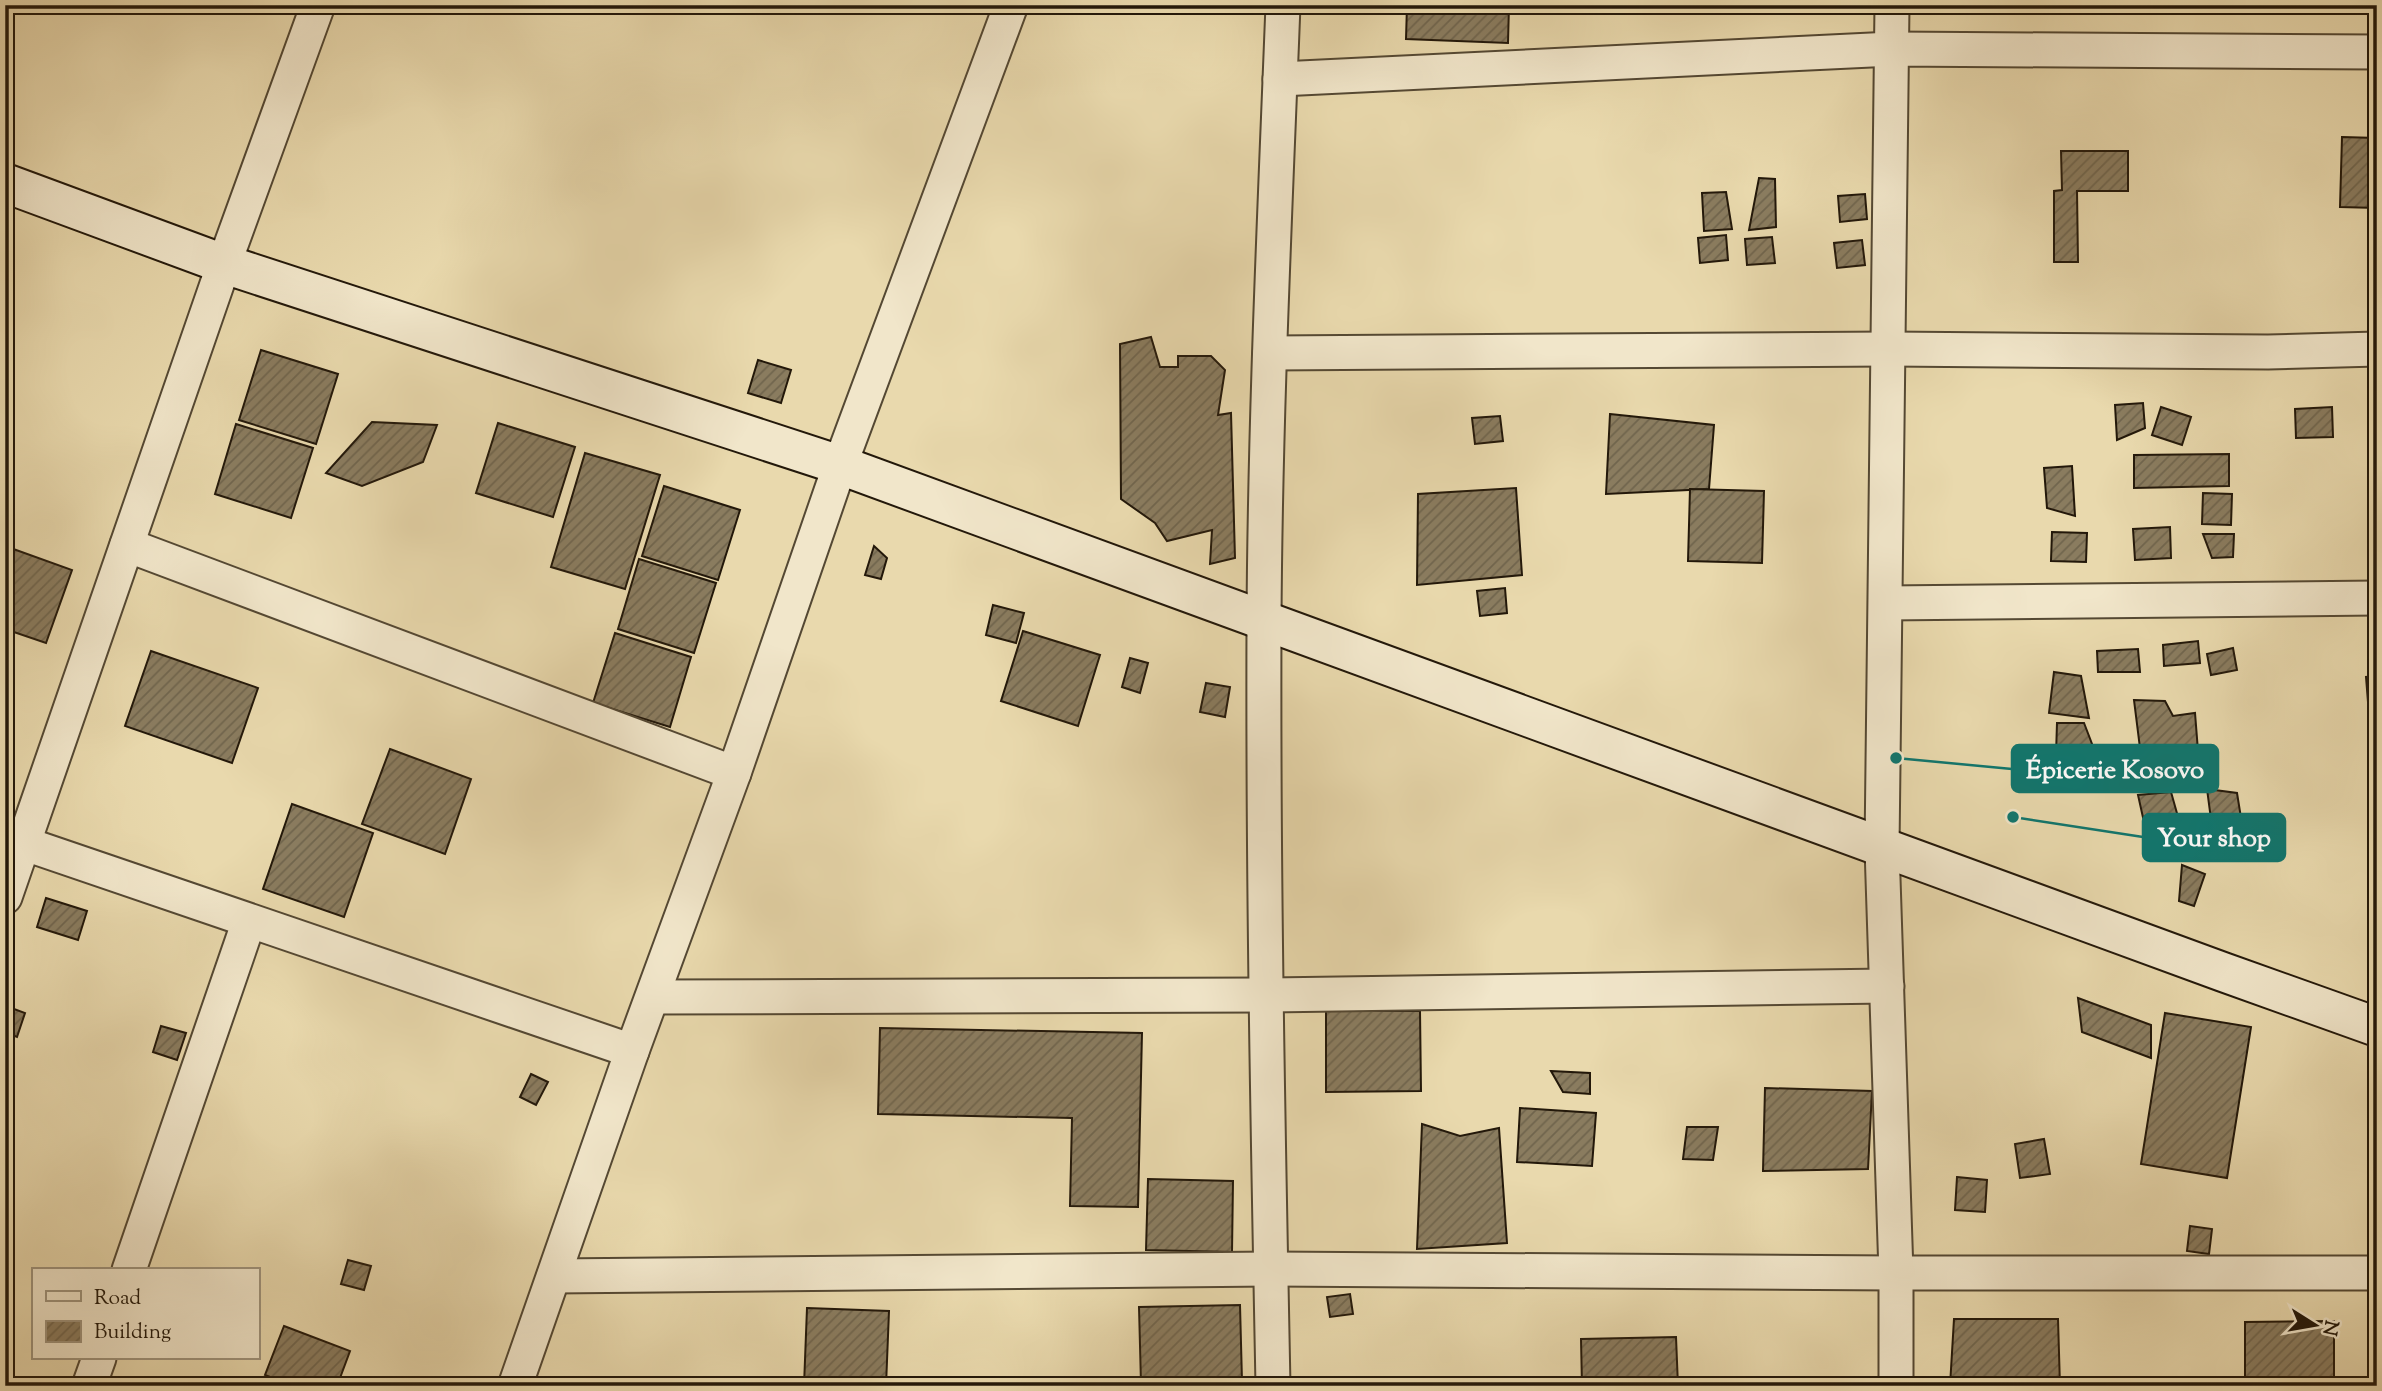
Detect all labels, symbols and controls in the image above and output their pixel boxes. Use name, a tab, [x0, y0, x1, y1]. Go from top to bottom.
callout: Épicerie Kosovo	[2012, 745, 2218, 792]
text: Épicerie Kosovo	[2026, 753, 2204, 790]
callout: Your shop	[2143, 814, 2285, 861]
text: Your shop	[2157, 821, 2271, 858]
legend	[32, 1268, 259, 1360]
text: Road	[94, 1284, 141, 1314]
north arrow	[2280, 1290, 2350, 1360]
text: Building	[94, 1318, 171, 1348]
text: N	[2315, 1318, 2344, 1338]

